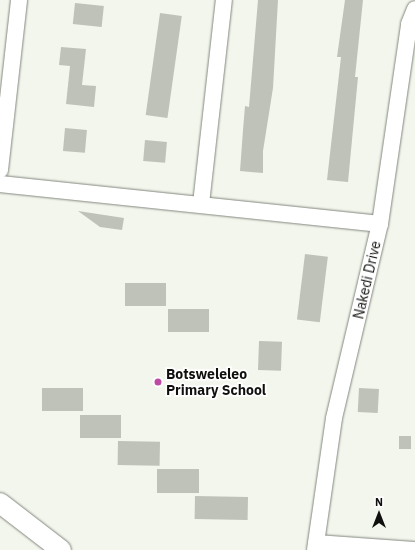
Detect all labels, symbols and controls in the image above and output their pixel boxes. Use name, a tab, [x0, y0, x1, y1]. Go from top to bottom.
street label: Nakedi Drive	[350, 239, 384, 321]
place label: Botsweleleo Primary School	[166, 366, 266, 398]
marker: Botsweleleo Primary School	[153, 377, 163, 387]
north arrow	[359, 494, 399, 534]
text: N	[375, 495, 383, 509]

